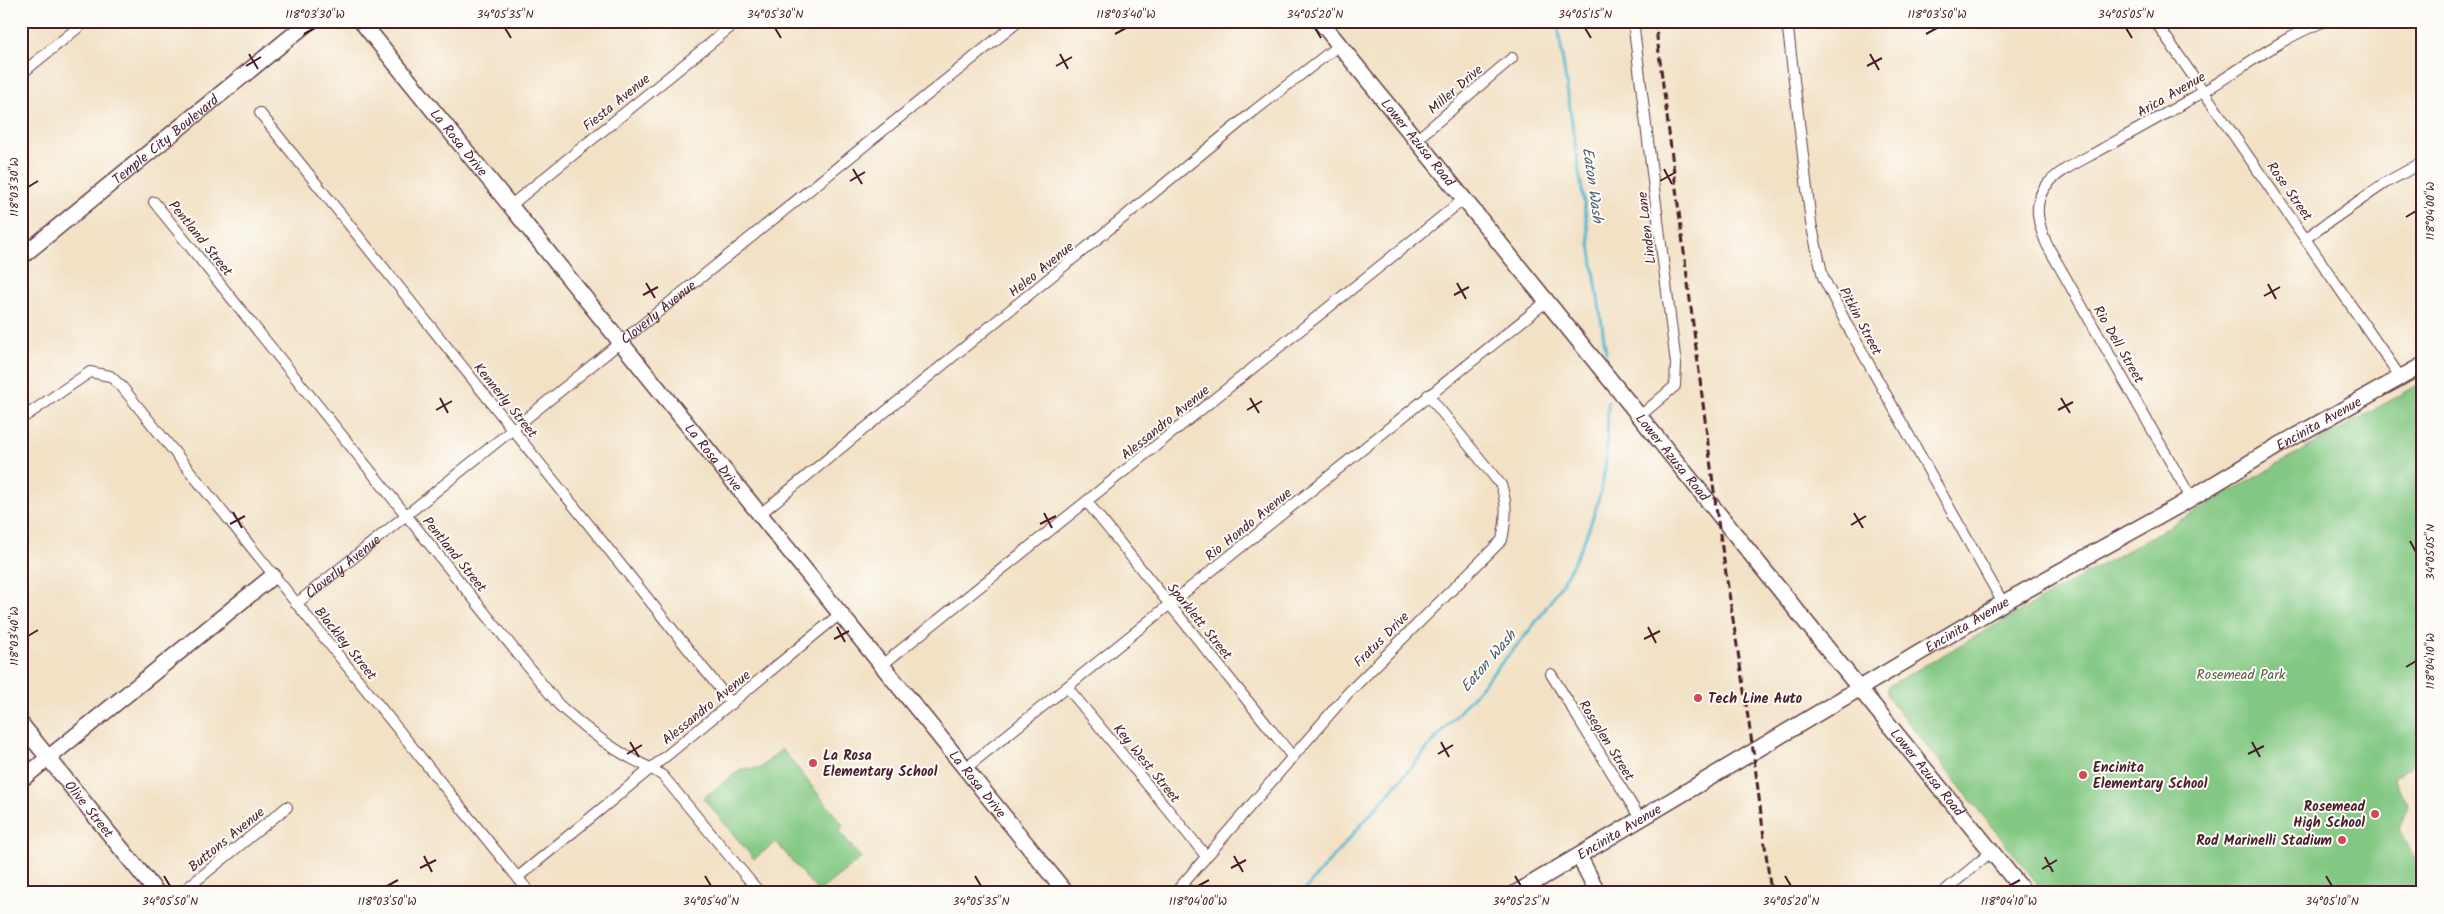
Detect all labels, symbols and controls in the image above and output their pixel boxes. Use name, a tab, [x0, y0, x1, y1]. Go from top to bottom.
text: 118°03'30"W	[285, 5, 345, 24]
text: 34°05'35"N	[476, 5, 534, 24]
text: 34°05'30"N	[747, 5, 803, 24]
text: 118°03'40"W	[1096, 5, 1156, 24]
text: 34°05'20"N	[1287, 5, 1343, 24]
text: 34°05'15"N	[1558, 5, 1612, 24]
text: 118°03'50"W	[1907, 5, 1967, 24]
text: 34°05'05"N	[2098, 5, 2154, 24]
street label: Miller Drive	[1423, 59, 1489, 120]
street label: Arica Avenue	[2133, 66, 2211, 123]
street label: Fiesta Avenue	[578, 68, 656, 137]
street label: Temple City Boulevard	[108, 89, 225, 190]
street label: Lower Azusa Road	[1375, 94, 1460, 193]
street label: La Rosa Drive	[424, 104, 493, 182]
water label: Eaton Wash	[1575, 146, 1609, 226]
text: 118°03'30"W	[5, 157, 24, 217]
street label: Rose Street	[2261, 157, 2318, 226]
text: 118°04'00"W	[2421, 182, 2440, 240]
street label: Linden Lane	[1632, 190, 1662, 265]
street label: Pentland Street	[163, 196, 238, 282]
street label: Heleo Avenue	[1004, 236, 1080, 303]
street label: Cloverly Avenue	[616, 275, 702, 350]
street label: Pitkin Street	[1833, 283, 1888, 360]
street label: Rio Dell Street	[2087, 301, 2150, 388]
street label: Kennerly Street	[468, 358, 543, 444]
street label: Alessandro Avenue	[1116, 379, 1215, 466]
street label: Encinita Avenue	[2272, 391, 2366, 457]
street label: Lower Azusa Road	[1630, 409, 1715, 507]
street label: La Rosa Drive	[679, 419, 748, 497]
street label: Rio Hondo Avenue	[1200, 482, 1298, 567]
street label: Pentland Street	[417, 512, 492, 598]
text: 34°05'05"N	[2421, 524, 2440, 580]
street label: Cloverly Avenue	[301, 529, 387, 605]
street label: Sparklett Street	[1161, 578, 1238, 665]
street label: Encinita Avenue	[1921, 591, 2014, 659]
street label: Blackley Street	[309, 602, 382, 686]
text: 118°03'40"W	[5, 606, 24, 666]
street label: Fratus Drive	[1349, 606, 1415, 673]
water label: Eaton Wash	[1455, 624, 1524, 698]
text: 118°04'10"W	[2421, 633, 2440, 689]
street label: Alessandro Avenue	[657, 664, 756, 751]
park label: Rosemead Park	[2197, 664, 2286, 686]
place label: Tech Line Auto	[1708, 688, 1803, 710]
marker: Tech Line Auto	[1692, 692, 1704, 704]
street label: Roseglen Street	[1573, 696, 1640, 786]
street label: Key West Street	[1107, 719, 1185, 808]
street label: Lower Azusa Road	[1884, 724, 1970, 822]
place label: La Rosa Elementary School	[823, 745, 938, 783]
street label: La Rosa Drive	[943, 746, 1012, 824]
marker: La Rosa Elementary School	[807, 757, 819, 769]
place label: Encinita Elementary School	[2093, 757, 2208, 795]
marker: Encinita Elementary School	[2077, 769, 2089, 781]
street label: Olive Street	[58, 776, 119, 844]
place label: Rosemead High School	[2293, 796, 2365, 834]
street label: Encinita Avenue	[1573, 798, 1667, 866]
street label: Buttons Avenue	[184, 802, 270, 878]
marker: Rosemead High School	[2369, 808, 2381, 820]
place label: Rod Marinelli Stadium	[2196, 830, 2333, 852]
marker: Rod Marinelli Stadium	[2336, 834, 2348, 846]
text: 34°05'50"N	[142, 892, 198, 911]
text: 118°03'50"W	[357, 892, 417, 911]
text: 34°05'40"N	[683, 892, 739, 911]
text: 34°05'35"N	[952, 892, 1010, 911]
text: 118°04'00"W	[1169, 892, 1227, 911]
text: 34°05'25"N	[1492, 892, 1550, 911]
text: 34°05'20"N	[1763, 892, 1819, 911]
text: 118°04'10"W	[1981, 892, 2037, 911]
text: 34°05'10"N	[2305, 892, 2359, 911]

